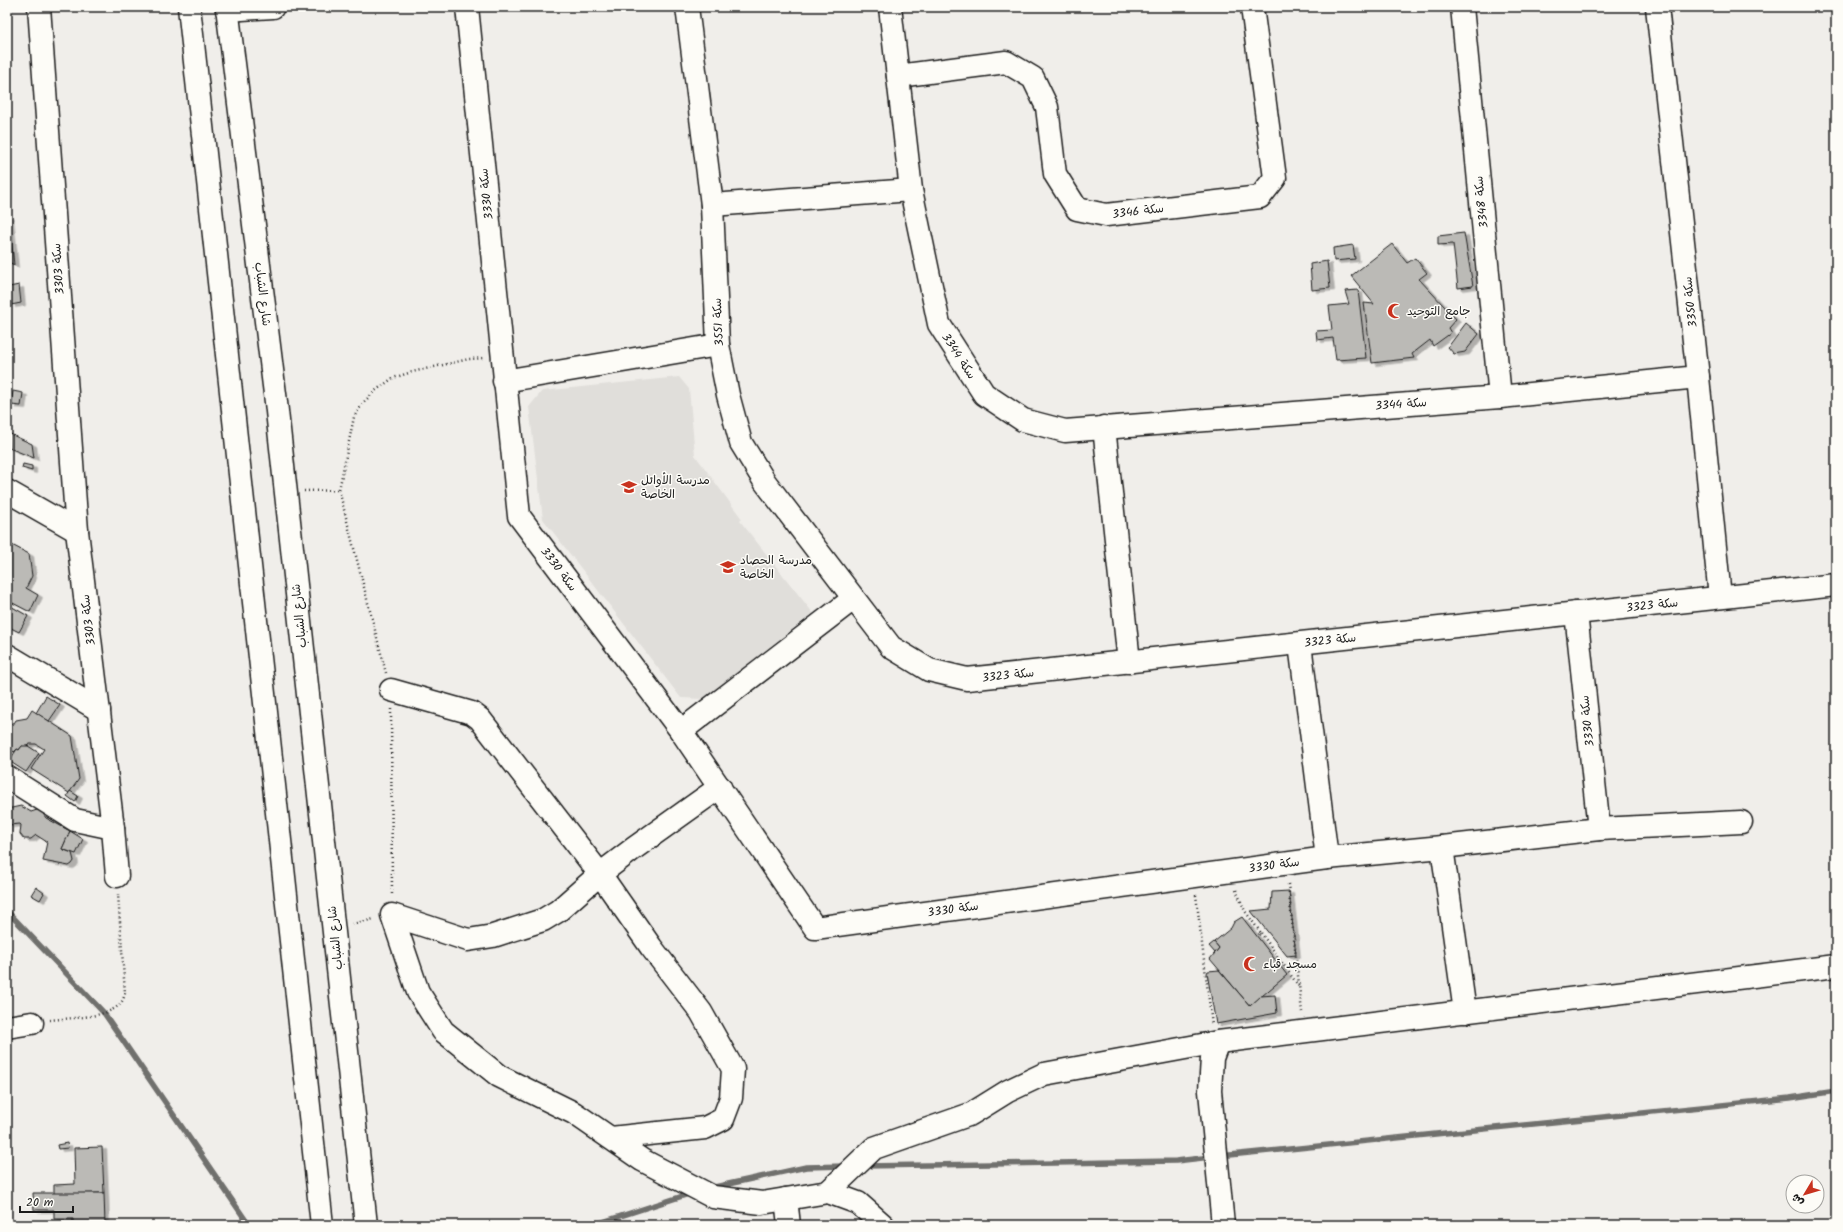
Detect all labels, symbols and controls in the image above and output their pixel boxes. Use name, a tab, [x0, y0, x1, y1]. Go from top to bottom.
street label: سكة 3330	[474, 167, 499, 220]
street label: سكة 3348	[1469, 175, 1494, 229]
street label: سكة 3346	[1111, 199, 1165, 224]
street label: سكة 3303	[47, 243, 70, 295]
street label: شارع الشباب	[249, 261, 276, 327]
street label: سكة 3350	[1678, 276, 1703, 328]
street label: سكة 3551	[708, 297, 729, 347]
mosque icon: جامع التوحيد	[1386, 302, 1404, 320]
place label: جامع التوحيد	[1407, 302, 1470, 321]
street label: سكة 3344	[937, 329, 981, 383]
street label: سكة 3344	[1375, 393, 1428, 416]
place label: مدرسة الأوائل الخاصة	[641, 471, 710, 504]
school or university icon: مدرسة الأوائل الخاصة	[620, 478, 638, 496]
street label: سكة 3330	[536, 543, 582, 596]
place label: مدرسة الحصاد الخاصة	[740, 551, 812, 584]
school or university icon: مدرسة الحصاد الخاصة	[719, 558, 737, 576]
street label: شارع الشباب	[287, 583, 312, 649]
street label: سكة 3303	[76, 593, 101, 647]
street label: سكة 3323	[1625, 593, 1679, 618]
street label: سكة 3323	[1303, 628, 1357, 653]
street label: سكة 3323	[981, 663, 1035, 688]
street label: سكة 3330	[1575, 694, 1600, 747]
street label: سكة 3330	[1247, 853, 1301, 878]
street label: سكة 3330	[926, 897, 980, 922]
street label: شارع الشباب	[323, 905, 348, 971]
mosque icon: مسجد قباء	[1242, 955, 1260, 973]
place label: مسجد قباء	[1263, 955, 1317, 974]
north arrow	[1785, 1174, 1825, 1214]
scale bar	[20, 1188, 73, 1214]
text: ش	[1787, 1189, 1809, 1210]
text: 20 m	[26, 1193, 54, 1212]

